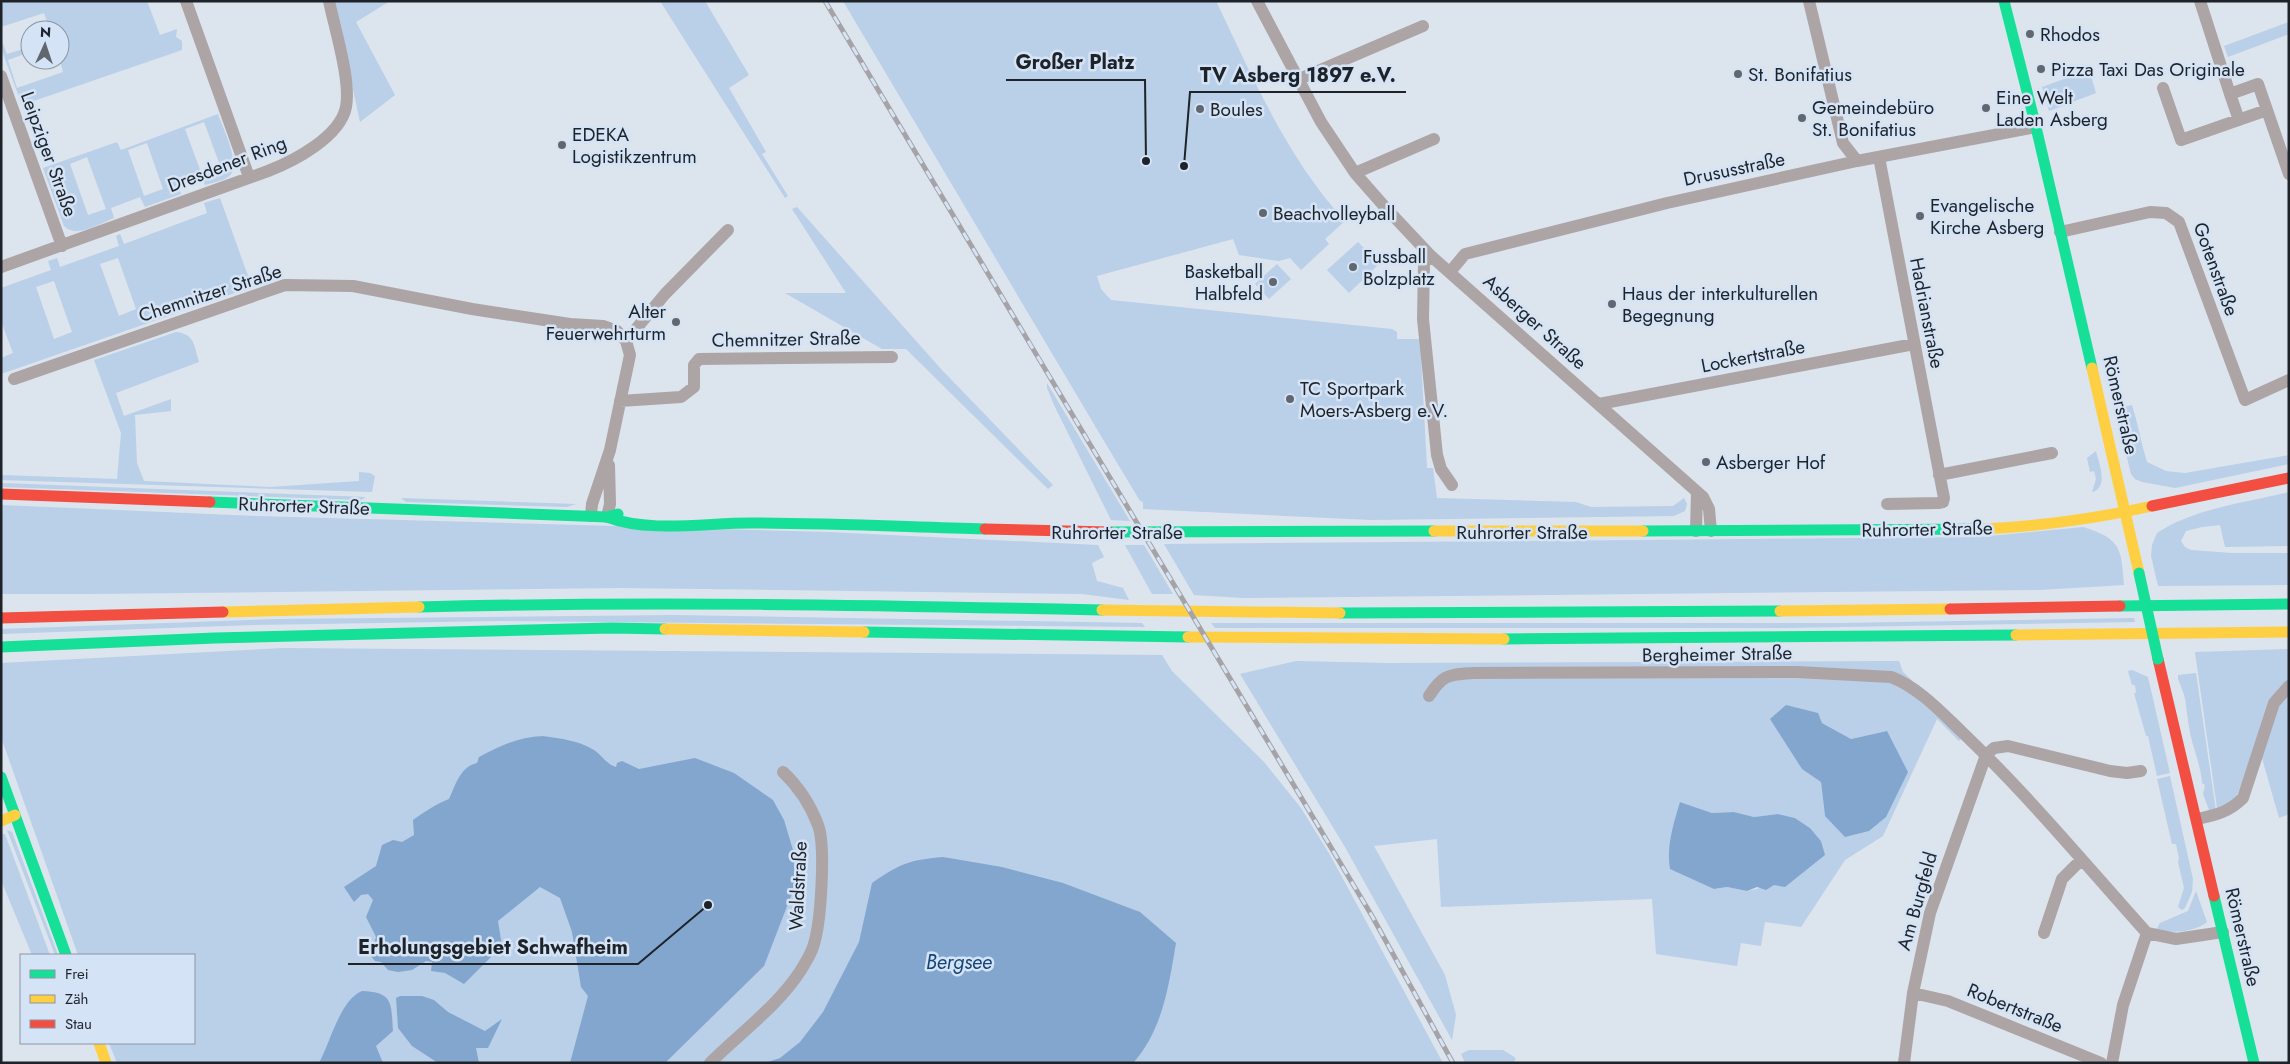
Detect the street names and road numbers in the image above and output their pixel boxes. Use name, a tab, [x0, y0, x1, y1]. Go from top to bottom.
street label: Leipziger Straße	[14, 88, 84, 221]
street label: Dresdener Ring	[164, 129, 290, 199]
street label: Drususstraße	[1681, 145, 1787, 193]
street label: Gotenstraße	[2187, 218, 2245, 320]
street label: Hadrianstraße	[1903, 255, 1951, 371]
street label: Chemnitzer Straße	[135, 257, 285, 329]
street label: Asberger Straße	[1477, 268, 1593, 376]
street label: Chemnitzer Straße	[711, 324, 861, 354]
street label: Lockertstraße	[1699, 333, 1807, 379]
street label: Römerstraße	[2097, 353, 2146, 457]
street label: Ruhrorter Straße	[238, 490, 370, 522]
street label: Ruhrorter Straße	[1861, 514, 1993, 544]
street label: Ruhrorter Straße	[1051, 519, 1183, 546]
street label: Ruhrorter Straße	[1456, 519, 1588, 546]
street label: Bergheimer Straße	[1642, 639, 1792, 669]
street label: Waldstraße	[782, 840, 814, 931]
street label: Am Burgfeld	[1890, 849, 1944, 953]
street label: Römerstraße	[2219, 885, 2268, 989]
street label: Robertstraße	[1963, 977, 2067, 1040]

